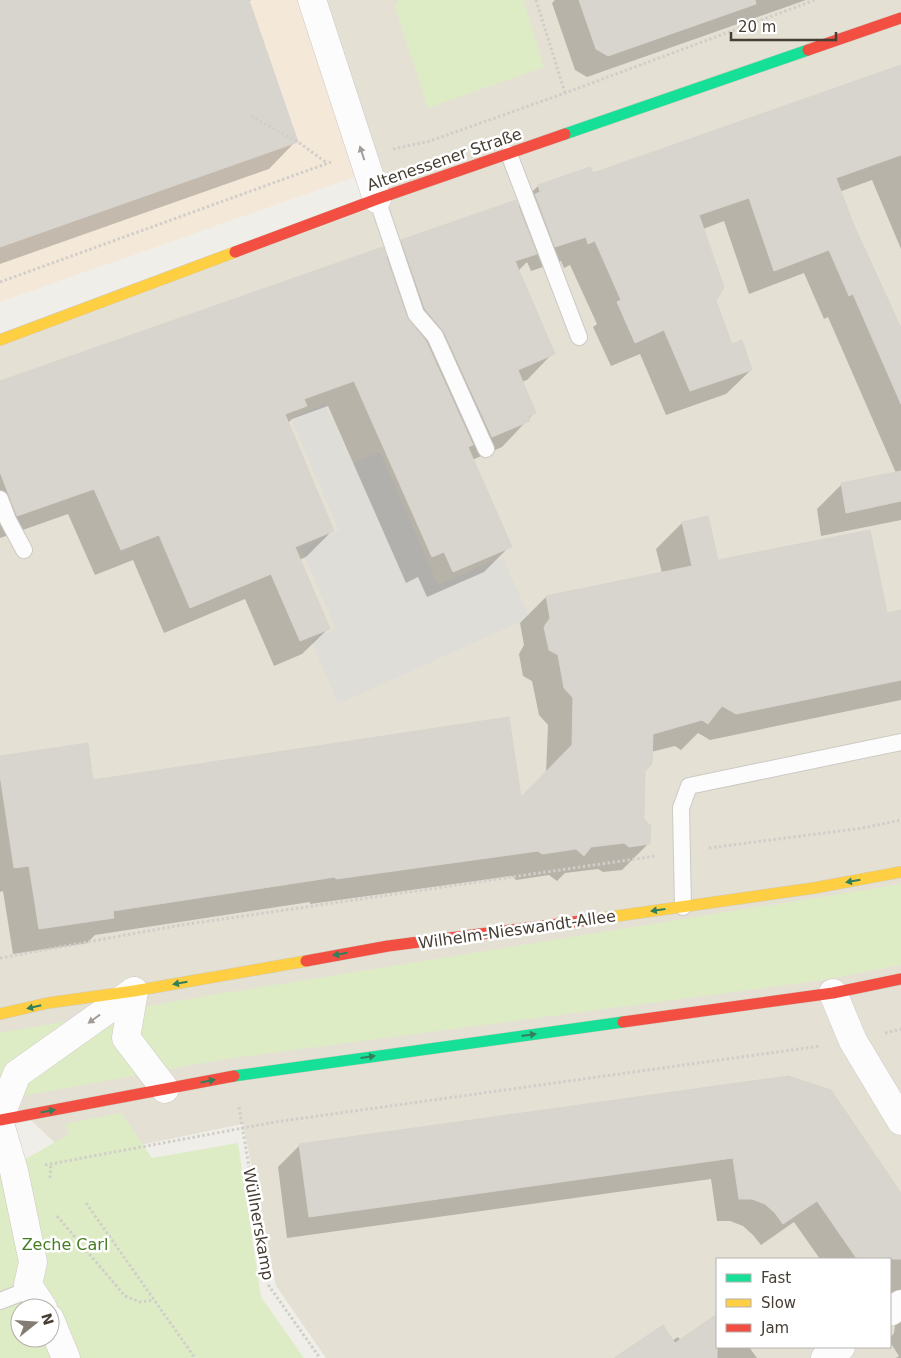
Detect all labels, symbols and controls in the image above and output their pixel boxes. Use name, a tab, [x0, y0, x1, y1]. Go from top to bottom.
scale bar	[731, 10, 836, 42]
text: 20 m	[738, 18, 776, 36]
street label: Altenessener Straße	[364, 124, 524, 195]
one-way arrow	[358, 145, 366, 160]
one-way arrow	[845, 877, 861, 885]
street label: Wilhelm-Nieswandt-Allee	[417, 906, 617, 953]
one-way arrow	[649, 906, 665, 914]
one-way arrow	[331, 951, 347, 959]
one-way arrow	[171, 979, 187, 987]
one-way arrow	[26, 1003, 41, 1011]
one-way arrow	[87, 1014, 101, 1024]
one-way arrow	[522, 1031, 538, 1039]
one-way arrow	[361, 1053, 377, 1061]
one-way arrow	[200, 1077, 215, 1085]
one-way arrow	[40, 1106, 56, 1114]
street label: Wüllnerskamp	[239, 1166, 278, 1282]
park label: Zeche Carl	[22, 1235, 108, 1254]
legend	[716, 1258, 891, 1348]
text: Fast	[761, 1269, 791, 1287]
text: Slow	[761, 1294, 796, 1312]
north arrow	[10, 1298, 60, 1348]
text: N	[38, 1311, 57, 1327]
text: Jam	[760, 1319, 789, 1337]

